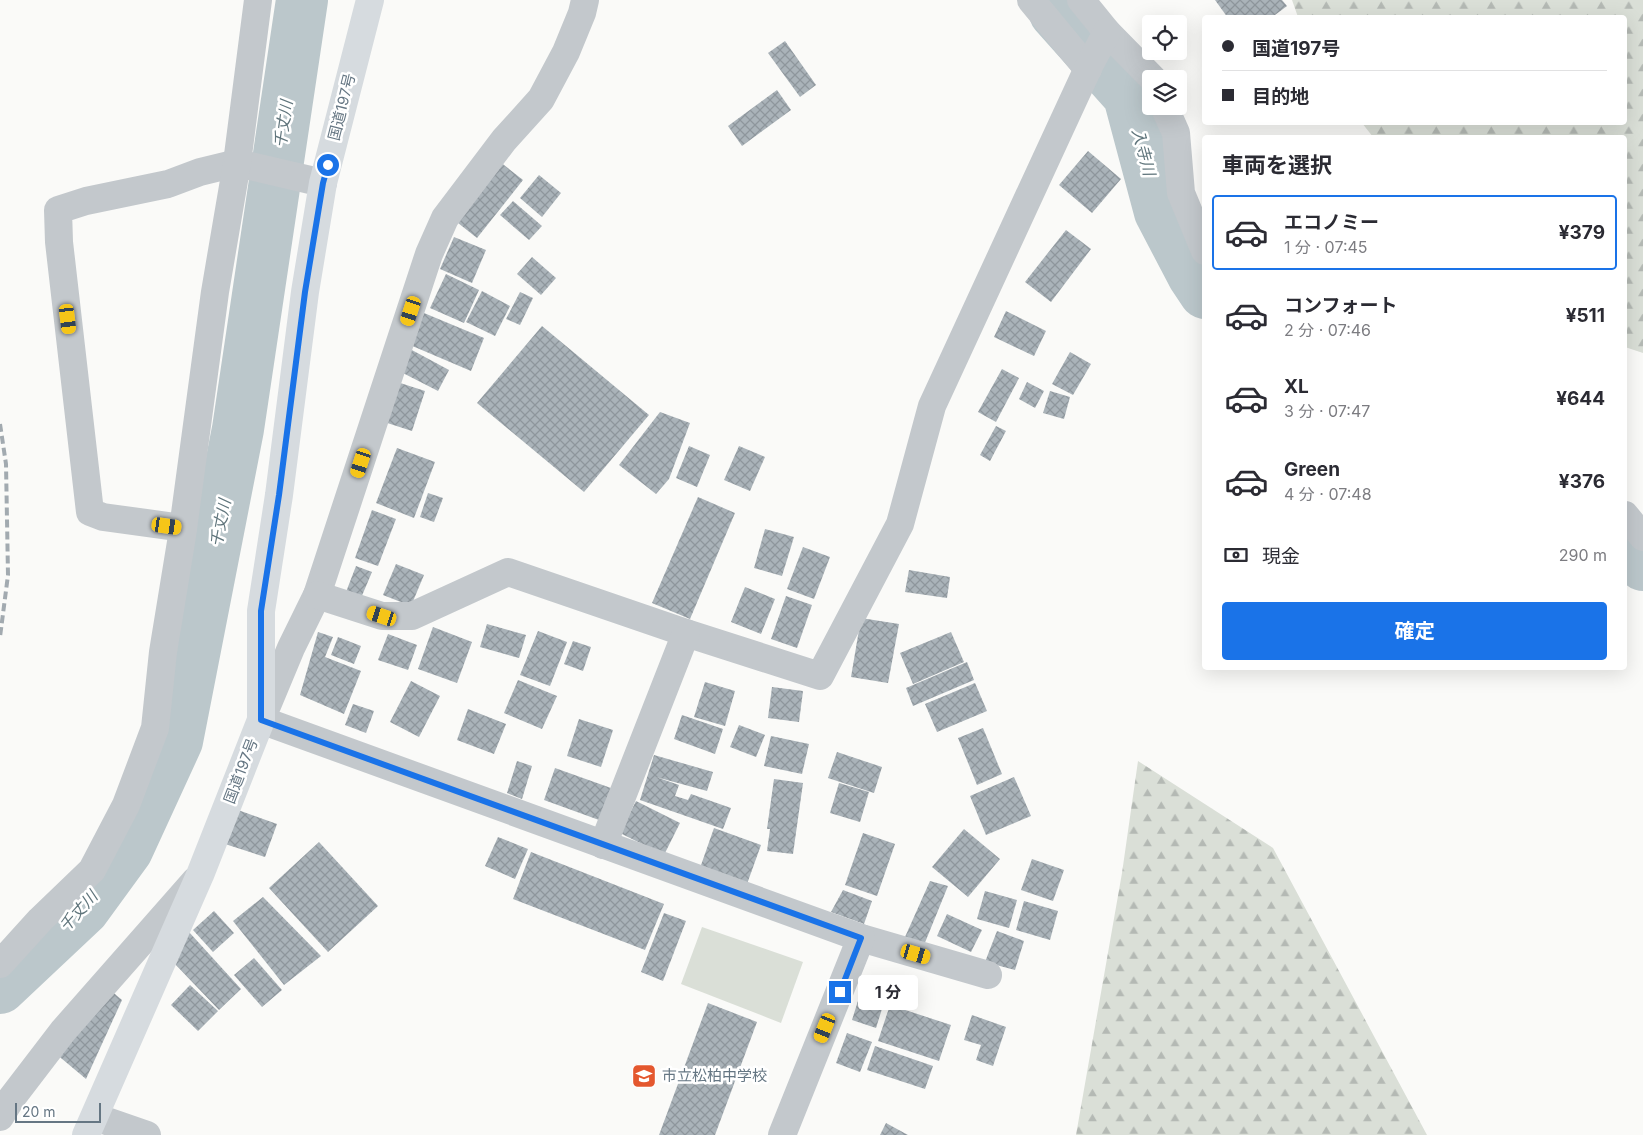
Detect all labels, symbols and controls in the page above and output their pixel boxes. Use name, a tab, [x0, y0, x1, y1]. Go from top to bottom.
map controls	[1142, 15, 1187, 115]
button: locate	[1142, 15, 1187, 60]
text: 国道197号	[1252, 37, 1340, 60]
button: layers	[1142, 70, 1187, 115]
street label: 国道197号	[324, 71, 359, 142]
text: 目的地	[1252, 85, 1309, 108]
water label: 千丈川	[270, 97, 297, 149]
water label: 入寺川	[1128, 126, 1160, 180]
text: 車両を選択	[1222, 152, 1332, 178]
route start	[317, 154, 339, 176]
icon: car	[1224, 210, 1269, 255]
text: エコノミー	[1284, 211, 1379, 234]
text: ¥379	[1559, 221, 1605, 244]
text: 1 分 · 07:45	[1284, 237, 1368, 257]
icon: car	[1224, 293, 1269, 338]
car	[399, 294, 422, 328]
text: コンフォート	[1284, 294, 1397, 317]
car	[58, 303, 77, 335]
text: ¥511	[1566, 304, 1605, 327]
text: 2 分 · 07:46	[1284, 320, 1371, 340]
text: XL	[1284, 375, 1309, 398]
icon: car	[1224, 376, 1269, 421]
text: ¥644	[1556, 387, 1605, 410]
text: 3 分 · 07:47	[1284, 401, 1370, 421]
car	[349, 446, 372, 480]
text: Green	[1284, 458, 1340, 481]
icon: car	[1224, 459, 1269, 504]
text: ¥376	[1559, 470, 1605, 493]
text: 4 分 · 07:48	[1284, 484, 1372, 504]
water label: 千丈川	[206, 496, 235, 548]
car	[151, 516, 182, 536]
icon: cash	[1222, 541, 1250, 569]
text: 現金	[1262, 545, 1300, 568]
text: 290 m	[1559, 545, 1607, 565]
button: 確定	[1222, 602, 1607, 660]
car	[365, 604, 398, 628]
street label: 国道197号	[219, 735, 262, 806]
water label: 千丈川	[55, 885, 103, 936]
car	[899, 943, 932, 965]
callout: 1 分	[858, 974, 918, 1010]
route end	[829, 981, 851, 1003]
text: 1 分	[875, 982, 901, 1002]
car	[812, 1011, 837, 1045]
school or university icon: 市立松柏中学校	[631, 1063, 657, 1089]
place label: 市立松柏中学校	[662, 1066, 767, 1085]
scale bar	[15, 1100, 101, 1123]
text: 20 m	[22, 1103, 56, 1120]

